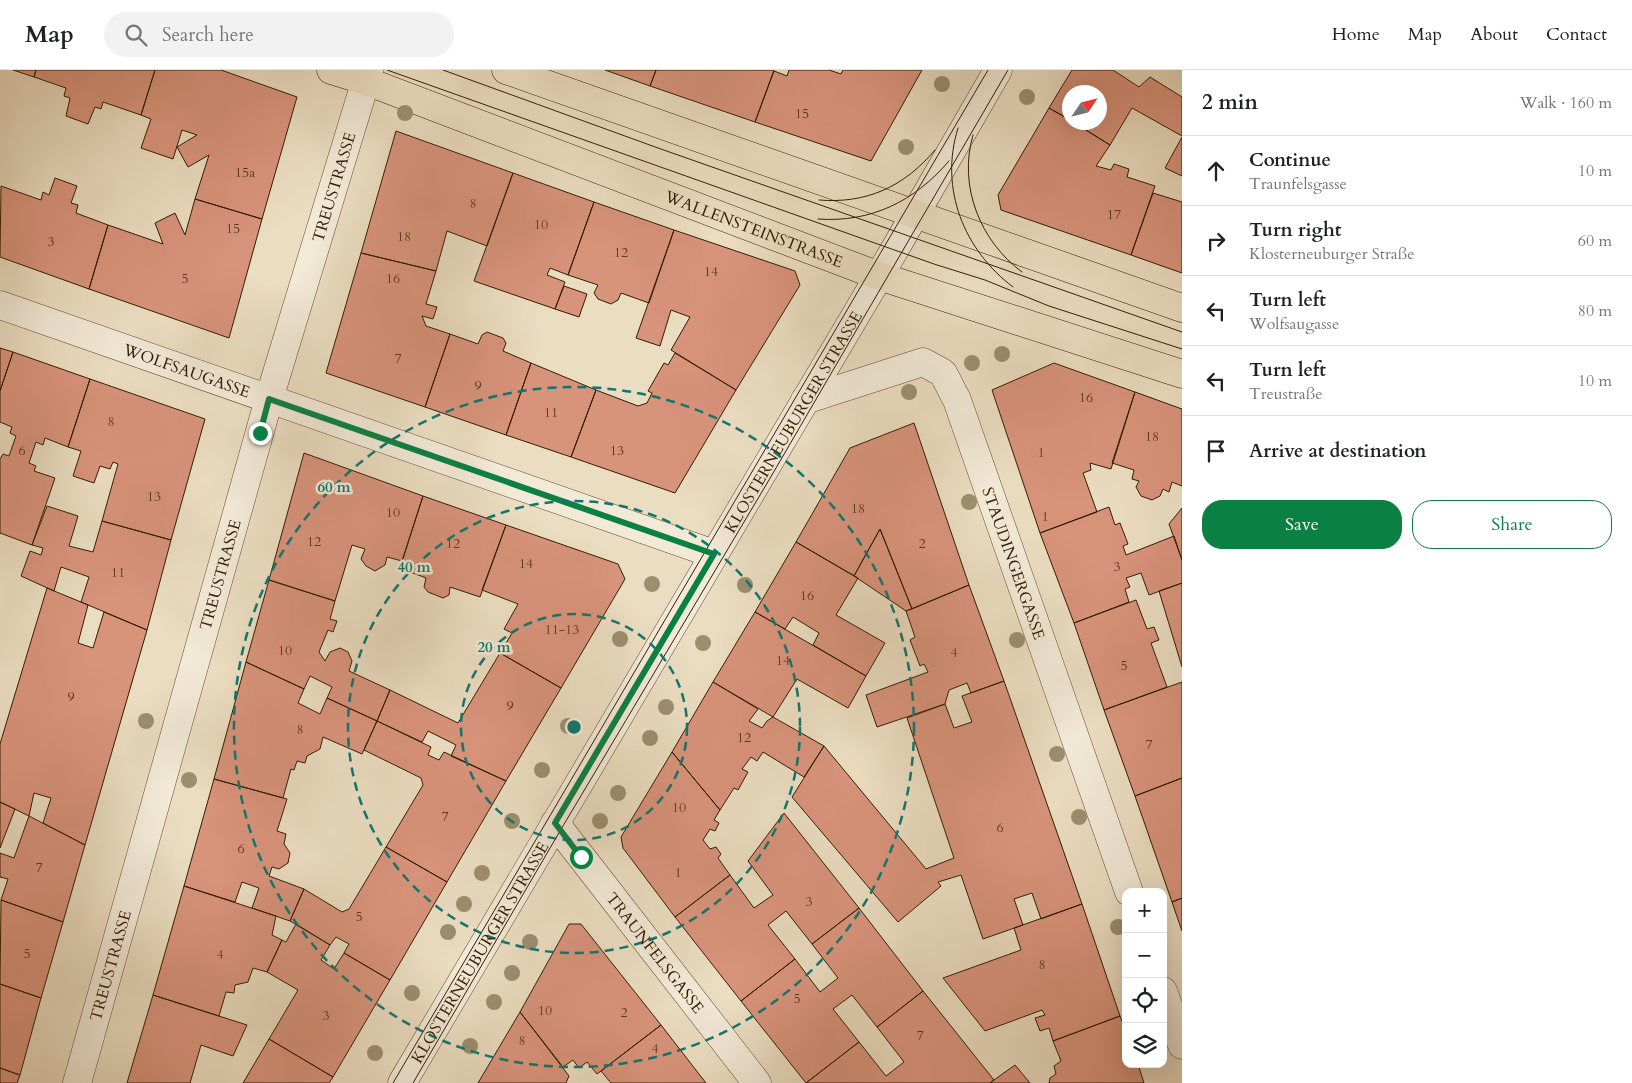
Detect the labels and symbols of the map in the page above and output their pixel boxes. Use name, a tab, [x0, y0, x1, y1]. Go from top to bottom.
north arrow	[1062, 85, 1107, 130]
house number: 15	[795, 104, 809, 123]
street label: TREUSTRASSE	[307, 129, 362, 245]
house number: 15a	[235, 163, 255, 182]
street label: WALLENSTEINSTRASSE	[661, 185, 846, 273]
house number: 8	[469, 194, 477, 213]
house number: 17	[1107, 205, 1121, 224]
house number: 10	[534, 215, 548, 234]
house number: 15	[226, 219, 240, 238]
house number: 18	[397, 227, 411, 246]
house number: 3	[47, 232, 55, 251]
house number: 12	[614, 243, 628, 262]
house number: 14	[704, 262, 718, 281]
house number: 5	[181, 269, 189, 288]
house number: 16	[386, 269, 400, 288]
street label: KLOSTERNEUBURGER STRASSE	[720, 307, 868, 537]
street label: WOLFSAUGASSE	[119, 339, 253, 403]
house number: 7	[394, 349, 402, 368]
house number: 9	[474, 376, 482, 395]
house number: 16	[1079, 388, 1093, 407]
house number: 11	[544, 403, 558, 422]
house number: 8	[107, 412, 115, 431]
route end	[249, 422, 272, 445]
house number: 18	[1145, 427, 1159, 446]
house number: 6	[18, 441, 26, 460]
house number: 13	[610, 441, 624, 460]
house number: 1	[1037, 443, 1045, 462]
text: 60 m	[317, 477, 351, 497]
street label: STAUDINGERGASSE	[976, 484, 1050, 643]
house number: 13	[147, 487, 161, 506]
house number: 18	[851, 499, 865, 518]
house number: 10	[386, 503, 400, 522]
house number: 1	[1041, 507, 1049, 526]
street label: TREUSTRASSE	[195, 517, 247, 633]
house number: 12	[307, 532, 321, 551]
house number: 12	[446, 534, 460, 553]
house number: 2	[918, 534, 926, 553]
house number: 14	[519, 554, 533, 573]
text: 40 m	[397, 557, 431, 577]
house number: 3	[1113, 557, 1121, 576]
house number: 11	[111, 563, 125, 582]
house number: 16	[800, 586, 814, 605]
house number: 11-13	[545, 620, 579, 639]
text: 20 m	[477, 637, 511, 657]
house number: 10	[278, 641, 292, 660]
house number: 4	[950, 643, 958, 662]
house number: 14	[776, 651, 790, 670]
house number: 5	[1120, 656, 1128, 675]
house number: 9	[67, 687, 75, 706]
house number: 9	[506, 696, 514, 715]
centre of rings	[565, 718, 583, 736]
house number: 8	[296, 720, 304, 739]
house number: 12	[737, 728, 751, 747]
house number: 7	[1145, 735, 1153, 754]
house number: 10	[672, 798, 686, 817]
house number: 7	[441, 807, 449, 826]
house number: 6	[996, 818, 1004, 837]
street label: KLOSTERNEUBURGER STRASSE	[406, 838, 554, 1068]
house number: 6	[237, 839, 245, 858]
route start	[570, 846, 593, 869]
house number: 7	[35, 858, 43, 877]
house number: 1	[674, 863, 682, 882]
street label: TRAUNFELSGASSE	[601, 888, 709, 1018]
house number: 3	[805, 892, 813, 911]
house number: 5	[355, 907, 363, 926]
street label: TREUSTRASSE	[85, 908, 137, 1024]
house number: 5	[23, 944, 31, 963]
house number: 4	[216, 945, 224, 964]
house number: 8	[1038, 955, 1046, 974]
house number: 5	[793, 989, 801, 1008]
house number: 10	[538, 1001, 552, 1020]
house number: 2	[620, 1003, 628, 1022]
house number: 3	[322, 1006, 330, 1025]
house number: 7	[916, 1026, 924, 1045]
house number: 8	[518, 1031, 526, 1050]
house number: 4	[651, 1039, 659, 1058]

